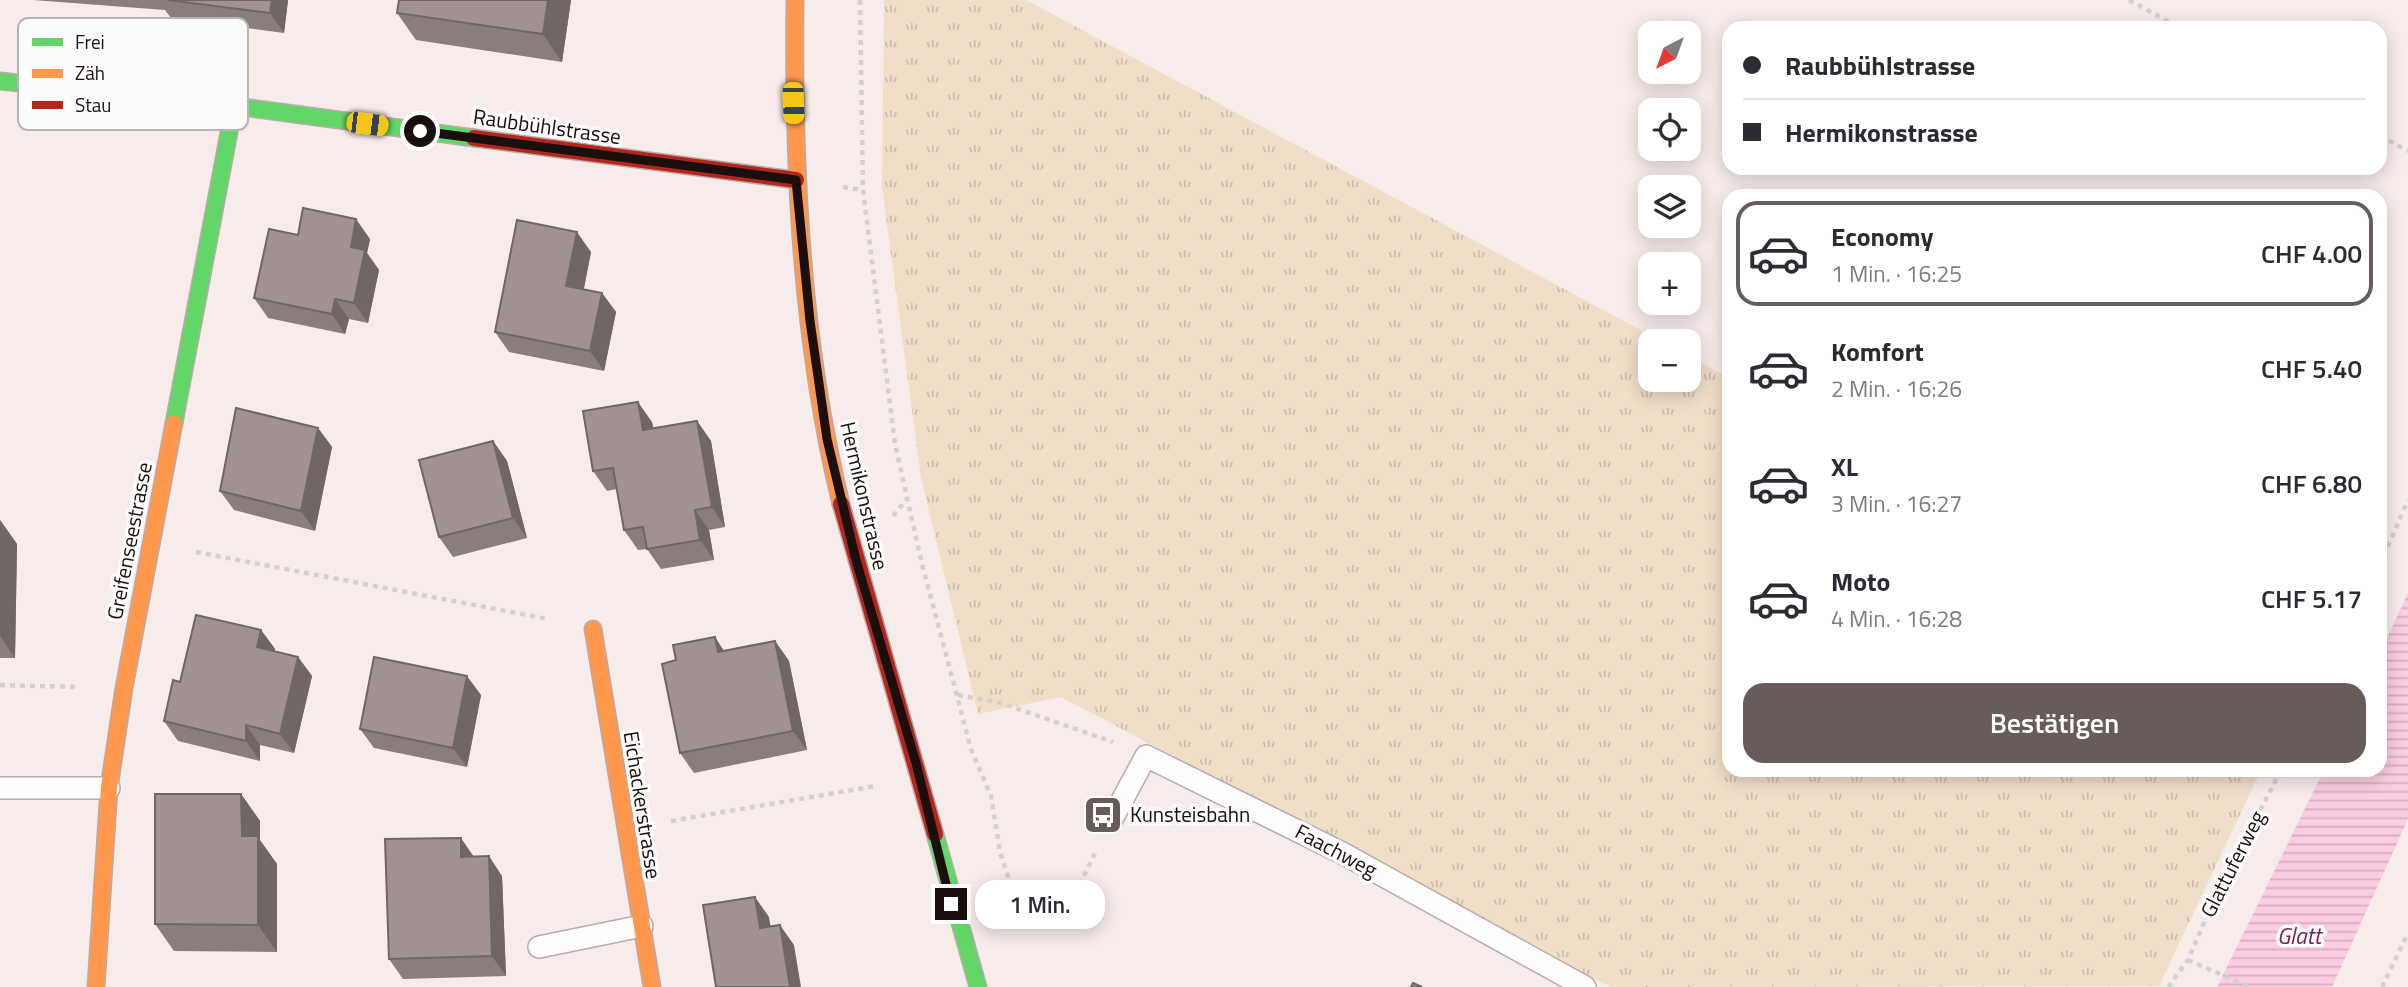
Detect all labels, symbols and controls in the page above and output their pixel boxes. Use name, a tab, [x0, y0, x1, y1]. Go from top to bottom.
legend	[18, 18, 248, 130]
north arrow	[1638, 21, 1701, 84]
map controls	[1638, 21, 1701, 392]
text: Frei	[75, 27, 105, 56]
text: Raubbühlstrasse	[1785, 46, 1975, 85]
text: Zäh	[75, 58, 105, 87]
car	[782, 82, 805, 124]
text: Stau	[75, 90, 111, 119]
button: locate	[1638, 98, 1701, 161]
street label: Raubbühlstrasse	[471, 100, 623, 152]
car	[345, 111, 390, 137]
text: Hermikonstrasse	[1785, 113, 1978, 152]
route start	[404, 115, 436, 147]
button: layers	[1638, 175, 1701, 238]
text: Economy	[1831, 217, 1933, 256]
icon: car	[1747, 222, 1810, 285]
text: CHF 4.00	[2261, 234, 2362, 273]
button: +	[1638, 252, 1701, 315]
text: 1 Min. · 16:25	[1831, 256, 1962, 291]
button: −	[1638, 329, 1701, 392]
text: Komfort	[1831, 332, 1924, 371]
icon: car	[1747, 337, 1810, 400]
text: CHF 5.40	[2261, 349, 2362, 388]
text: 2 Min. · 16:26	[1831, 371, 1962, 406]
street label: Hermikonstrasse	[832, 418, 898, 573]
text: XL	[1831, 447, 1858, 486]
icon: car	[1747, 452, 1810, 515]
street label: Greifenseestrasse	[98, 459, 160, 622]
text: CHF 6.80	[2261, 464, 2362, 503]
text: 3 Min. · 16:27	[1831, 486, 1962, 521]
text: Moto	[1831, 562, 1890, 601]
icon: car	[1747, 567, 1810, 630]
text: CHF 5.17	[2261, 579, 2362, 618]
text: 4 Min. · 16:28	[1831, 601, 1962, 636]
button: Bestätigen	[1743, 683, 2366, 763]
street label: Eichackerstrasse	[616, 729, 670, 881]
bus stop icon: Kunsteisbahn	[1082, 794, 1124, 836]
place label: Kunsteisbahn	[1130, 798, 1250, 830]
street label: Glattuferweg	[2191, 804, 2273, 923]
street label: Faachweg	[1290, 815, 1383, 885]
callout: 1 Min.	[976, 880, 1105, 928]
text: 1 Min.	[1009, 887, 1071, 922]
route end	[935, 888, 967, 920]
water label: Glatt	[2277, 918, 2324, 953]

